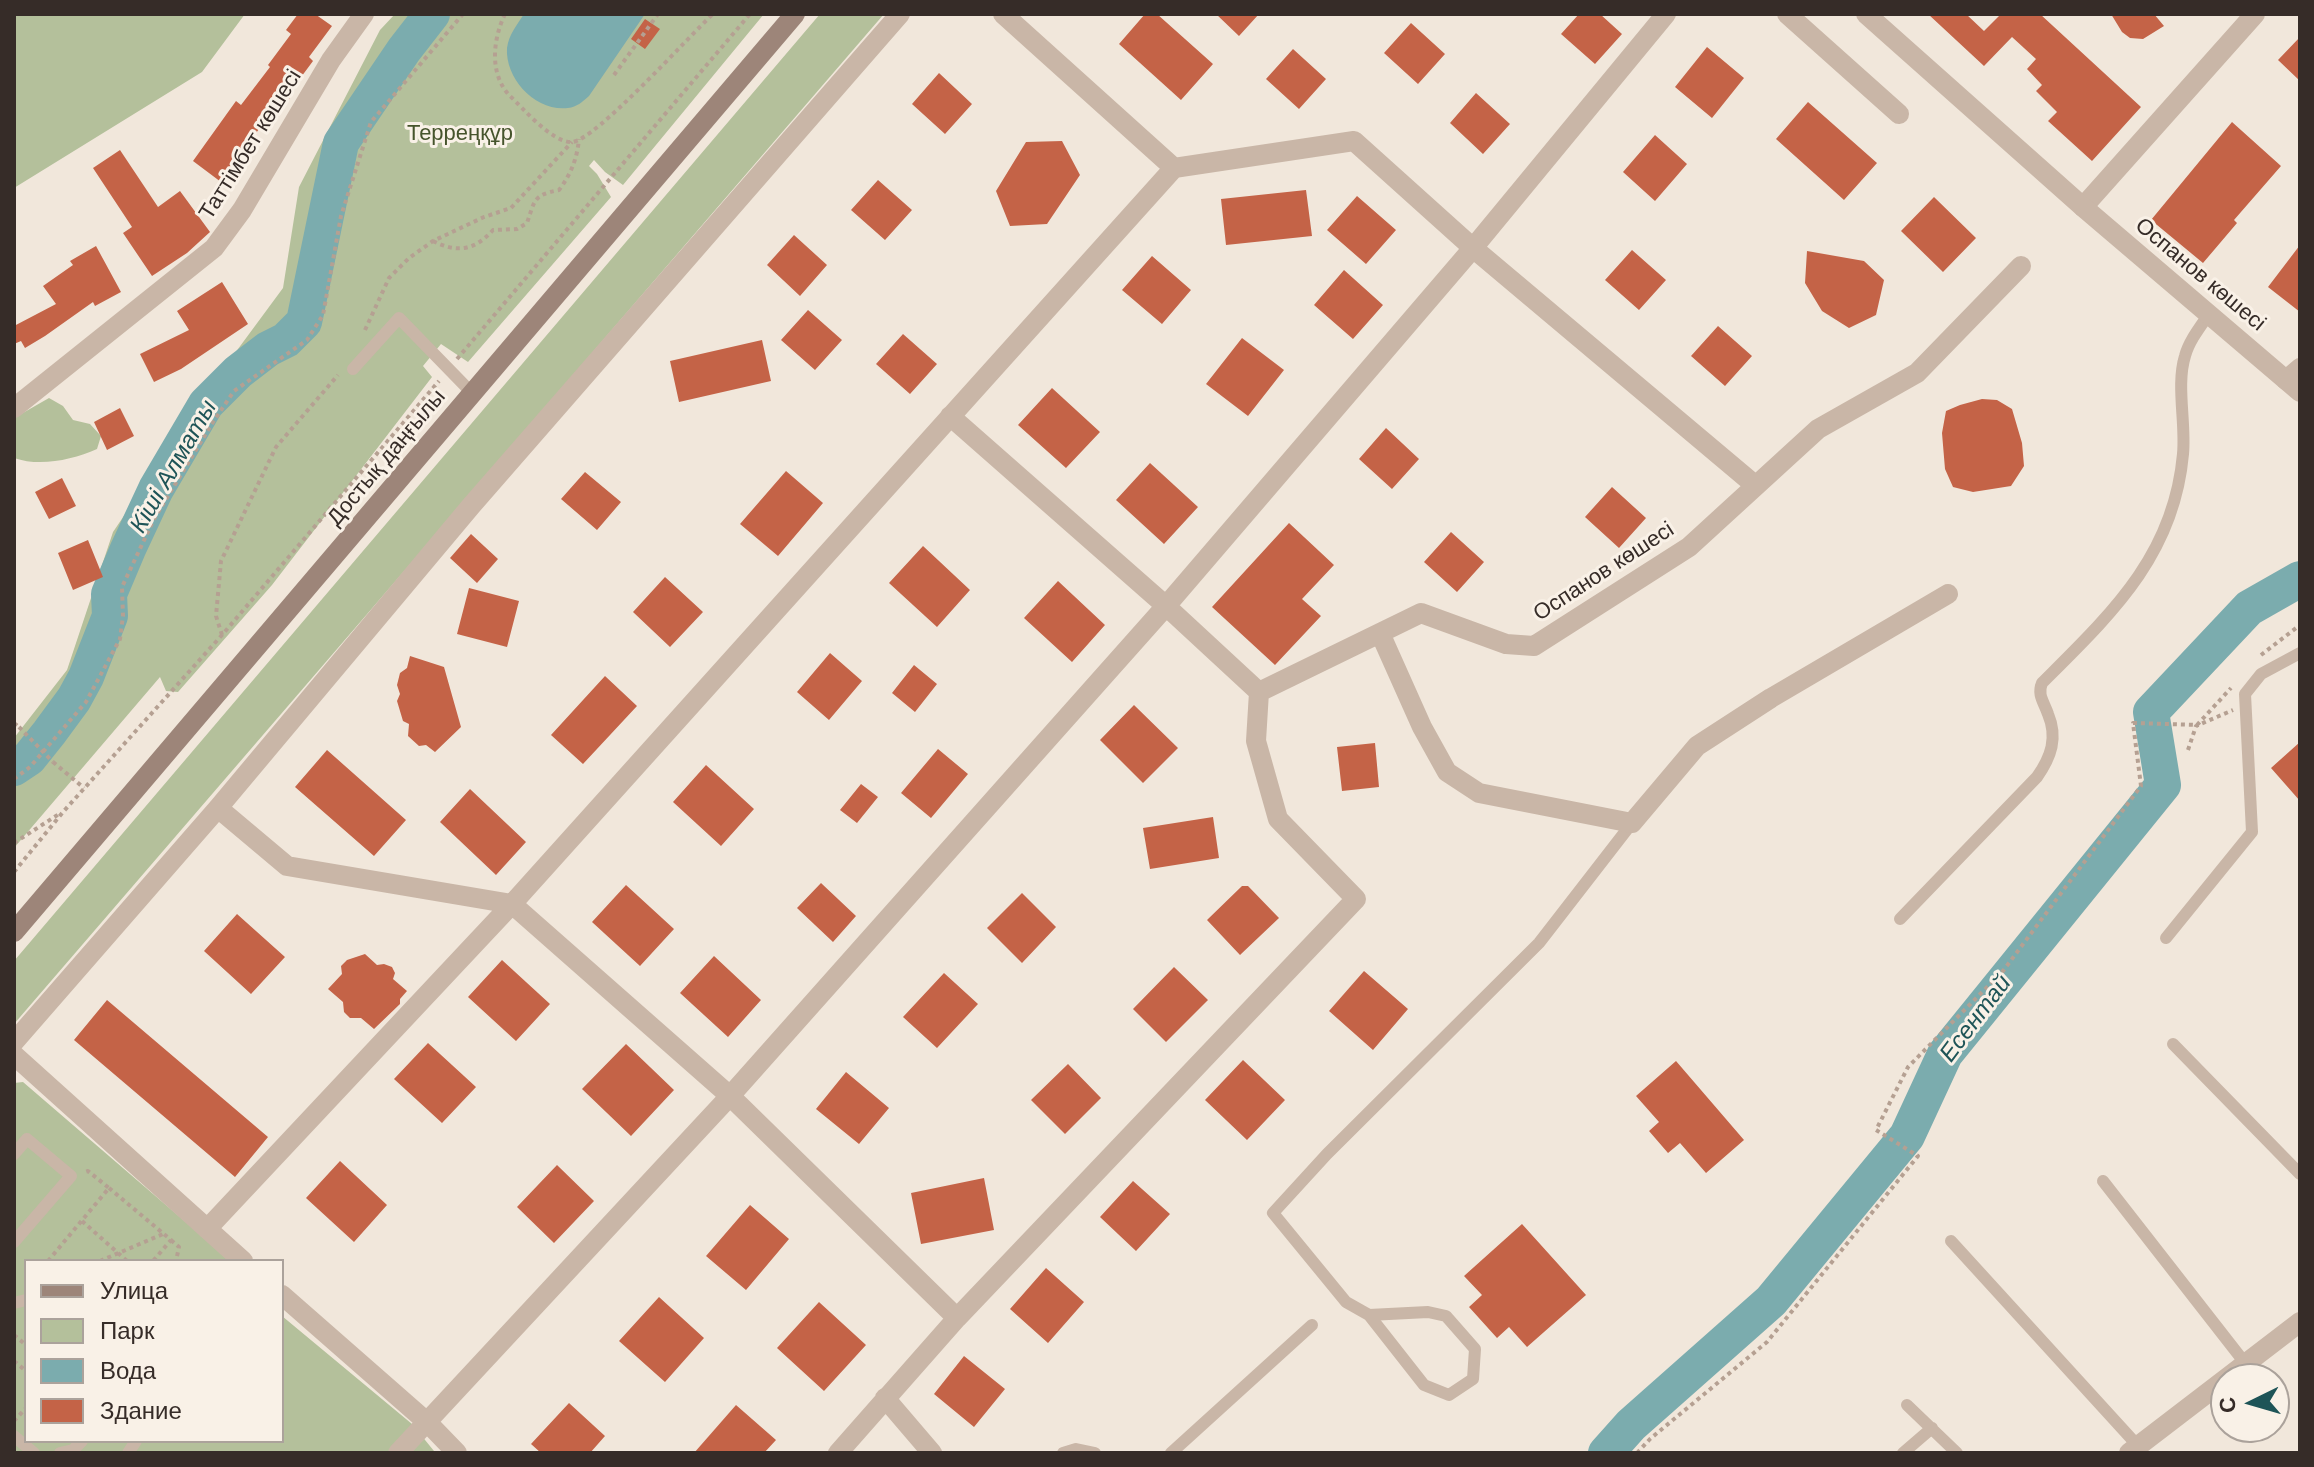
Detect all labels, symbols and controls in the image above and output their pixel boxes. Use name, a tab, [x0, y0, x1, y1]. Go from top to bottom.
street label: Таттімбет көшесі	[194, 65, 308, 225]
park label: Терреңқұр	[407, 121, 513, 147]
street label: Оспанов көшесі	[2129, 213, 2271, 337]
street label: Достық даңғылы	[322, 385, 452, 531]
water label: Кіші Алматы	[124, 396, 224, 538]
street label: Оспанов көшесі	[1529, 517, 1679, 627]
water label: Есентай	[1934, 970, 2018, 1068]
legend	[24, 1259, 284, 1443]
text: Улица	[100, 1277, 168, 1304]
text: Парк	[100, 1317, 154, 1344]
text: Вода	[100, 1357, 156, 1384]
north arrow	[2210, 1363, 2290, 1443]
text: С	[2214, 1396, 2241, 1414]
text: Здание	[100, 1397, 182, 1424]

